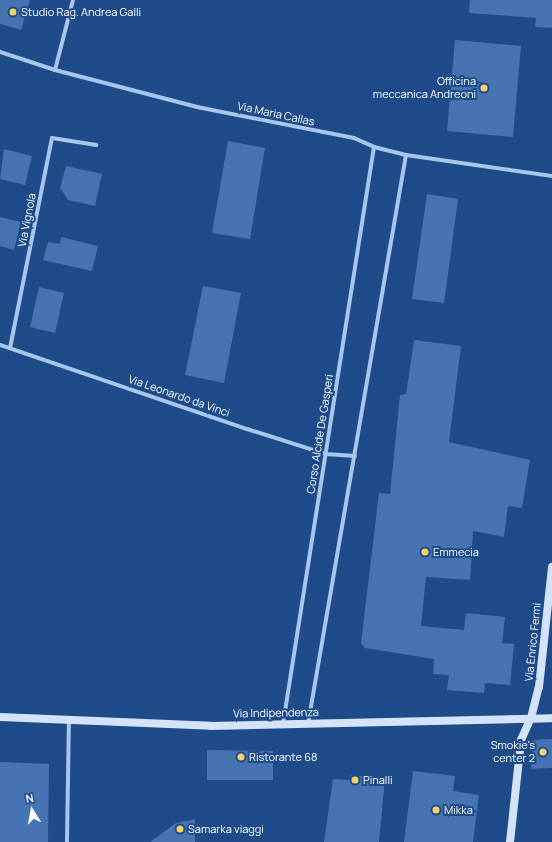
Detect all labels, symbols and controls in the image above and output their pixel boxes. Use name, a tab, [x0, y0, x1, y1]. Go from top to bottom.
place label: Studio Rag. Andrea Galli	[21, 5, 141, 19]
marker: Studio Rag. Andrea Galli	[8, 7, 18, 17]
place label: Officina meccanica Andreoni	[373, 75, 476, 101]
marker: Officina meccanica Andreoni	[479, 83, 489, 93]
street label: Via Maria Callas	[236, 99, 316, 129]
street label: Via Vignola	[15, 192, 39, 248]
street label: Via Leonardo da Vinci	[127, 372, 231, 420]
street label: Corso Alcide De Gasperi	[304, 373, 336, 495]
place label: Emmecia	[433, 545, 479, 559]
marker: Emmecia	[420, 547, 430, 557]
street label: Via Enrico Fermi	[522, 602, 544, 682]
street label: Via Indipendenza	[233, 706, 319, 720]
place label: Smokie's center 2	[491, 739, 535, 765]
marker: Smokie's center 2	[538, 747, 548, 757]
place label: Ristorante 68	[249, 750, 317, 764]
marker: Ristorante 68	[236, 752, 246, 762]
place label: Pinalli	[363, 773, 393, 787]
marker: Pinalli	[350, 775, 360, 785]
north arrow	[12, 790, 52, 830]
text: N	[24, 790, 35, 806]
place label: Mikka	[444, 803, 473, 817]
marker: Mikka	[431, 805, 441, 815]
place label: Samarka viaggi	[188, 822, 264, 836]
marker: Samarka viaggi	[175, 824, 185, 834]

